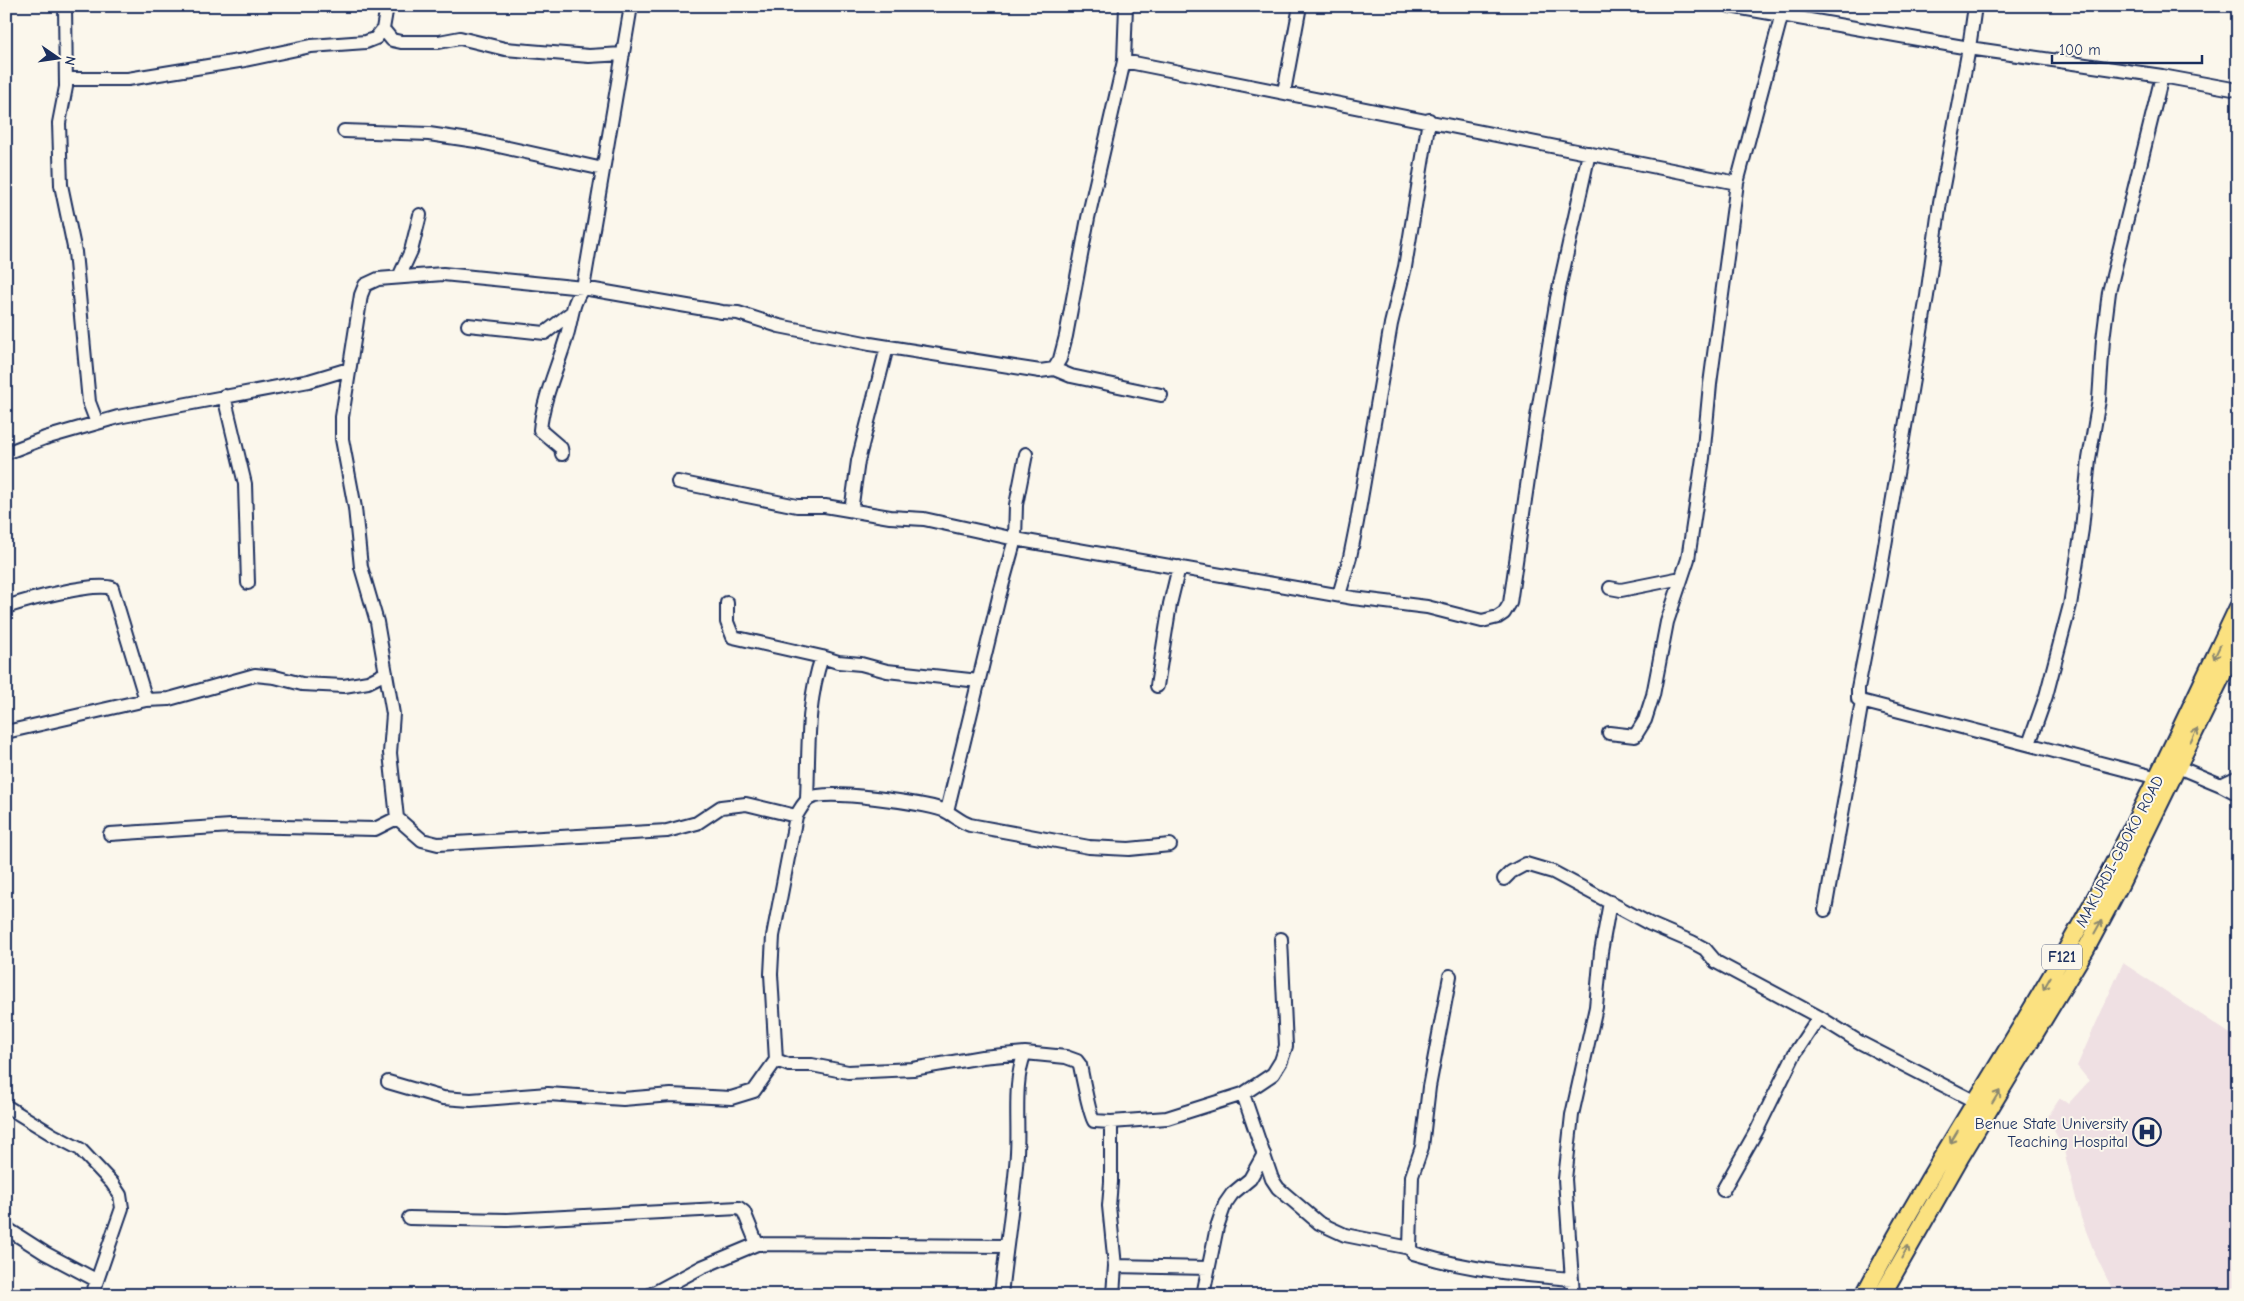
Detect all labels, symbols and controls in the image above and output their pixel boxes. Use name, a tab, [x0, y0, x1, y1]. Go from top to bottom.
north arrow	[32, 32, 82, 82]
scale bar	[2052, 32, 2202, 64]
text: 100 m	[2059, 41, 2101, 59]
text: N	[61, 54, 79, 67]
one-way arrow	[2212, 644, 2221, 659]
one-way arrow	[2190, 728, 2199, 743]
street label: MAKURDI-GBOKO ROAD	[2072, 772, 2168, 930]
one-way arrow	[2093, 920, 2103, 935]
road number: F121	[2042, 944, 2082, 970]
one-way arrow	[2042, 975, 2052, 989]
one-way arrow	[1992, 1090, 2002, 1104]
place label: Benue State University Teaching Hospital	[1975, 1115, 2129, 1151]
hospital icon: Benue State University Teaching Hospital	[2132, 1117, 2162, 1147]
one-way arrow	[1949, 1130, 1959, 1144]
one-way arrow	[1901, 1245, 1911, 1260]

